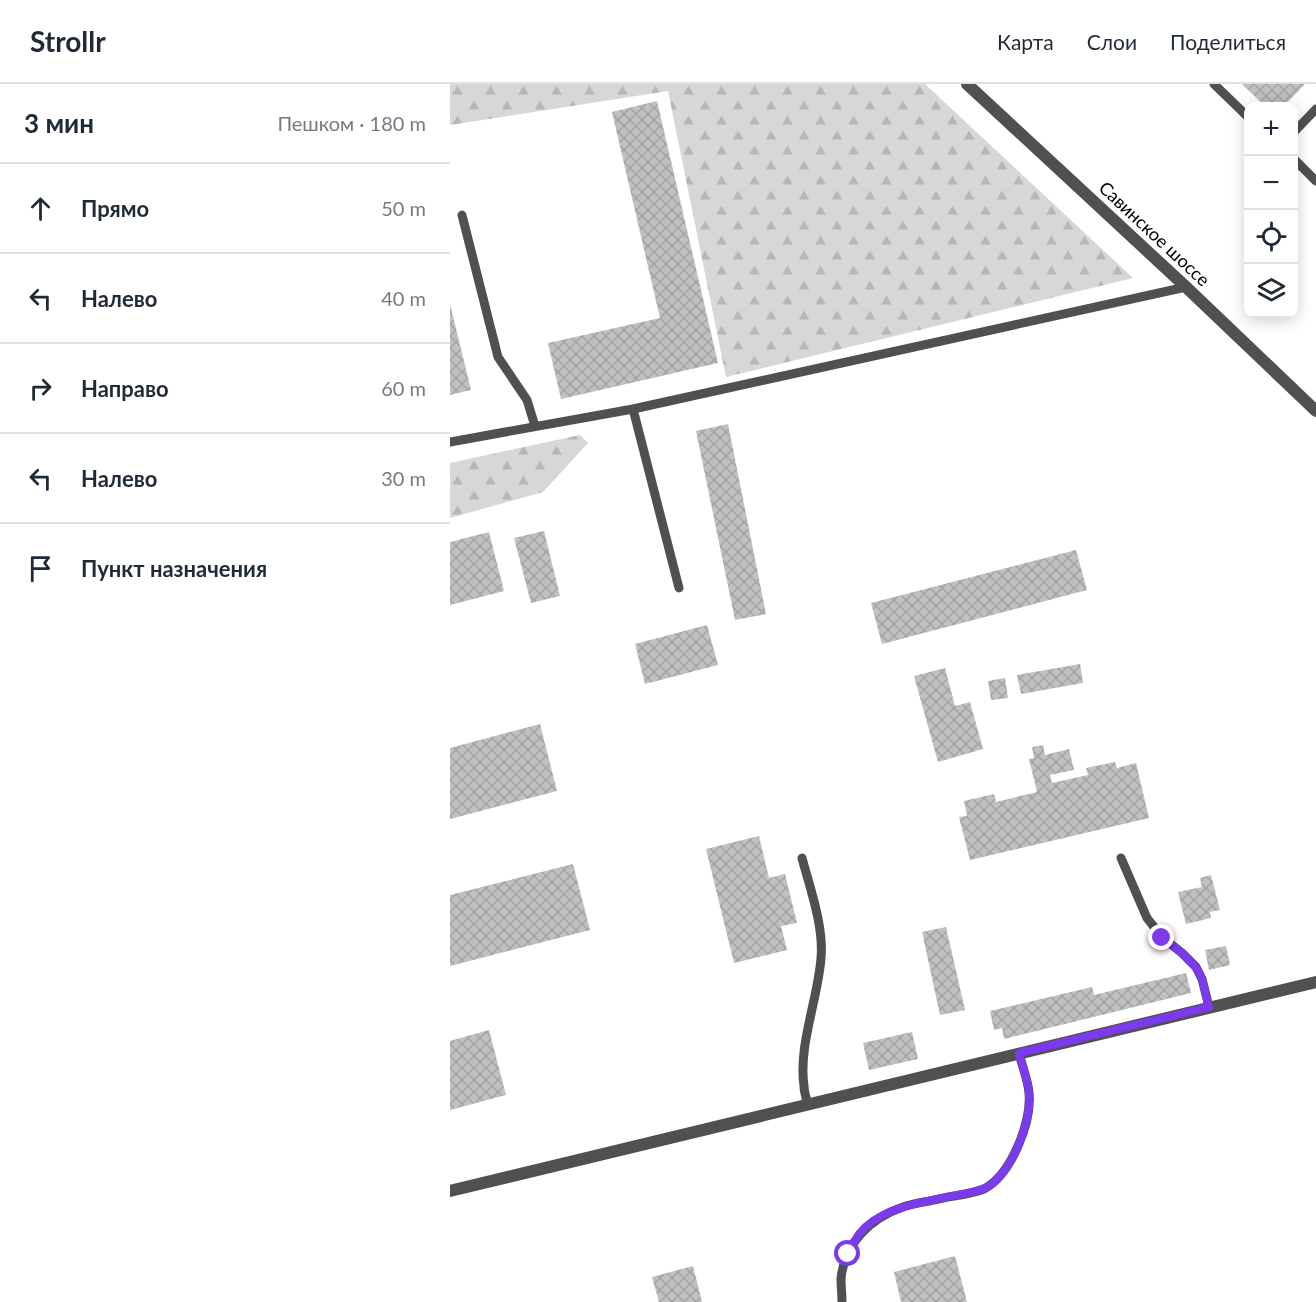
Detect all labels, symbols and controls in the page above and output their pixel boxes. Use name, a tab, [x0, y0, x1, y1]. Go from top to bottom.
text: Strollr	[30, 24, 106, 58]
text: Карта	[997, 29, 1054, 54]
text: Слои	[1087, 29, 1137, 54]
text: Поделиться	[1170, 29, 1286, 54]
map controls	[1244, 102, 1298, 318]
button: +	[1244, 102, 1298, 156]
text: 3 мин	[24, 107, 94, 139]
text: Пешком · 180 m	[277, 111, 426, 135]
button: −	[1244, 156, 1298, 210]
street label: Савинское шоссе	[1095, 176, 1215, 290]
icon: ahead	[24, 192, 57, 225]
text: Прямо	[81, 195, 149, 222]
text: 50 m	[381, 196, 426, 220]
button: locate	[1244, 210, 1298, 264]
button: layers	[1244, 264, 1298, 318]
icon: left	[24, 282, 57, 315]
text: Налево	[81, 285, 157, 312]
text: 40 m	[381, 286, 426, 310]
icon: right	[24, 372, 57, 405]
text: Направо	[81, 375, 169, 402]
text: 60 m	[381, 376, 426, 400]
icon: left	[24, 462, 57, 495]
text: Налево	[81, 465, 157, 492]
text: 30 m	[381, 466, 426, 490]
icon: arrive	[24, 552, 57, 585]
text: Пункт назначения	[81, 555, 267, 582]
route end	[1148, 924, 1174, 950]
route start	[834, 1240, 860, 1266]

